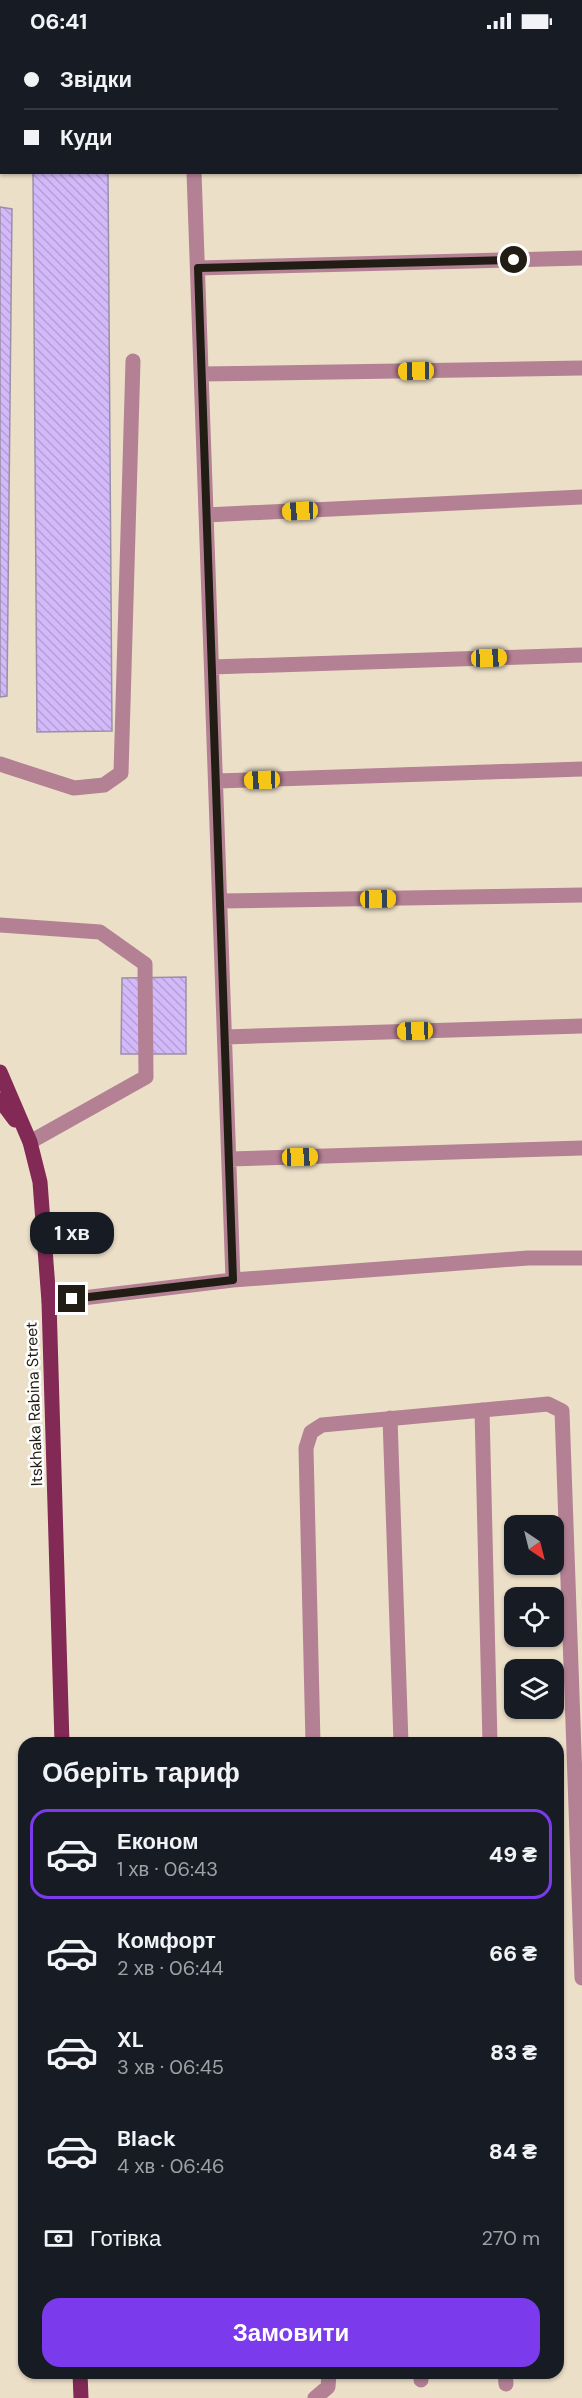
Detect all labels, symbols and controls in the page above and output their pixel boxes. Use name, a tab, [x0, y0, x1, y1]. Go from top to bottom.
text: 06:41	[30, 7, 87, 36]
text: Звідки	[60, 65, 132, 94]
text: Куди	[60, 123, 113, 152]
route start	[500, 246, 527, 273]
car	[398, 362, 434, 380]
car	[282, 501, 318, 521]
car	[471, 648, 507, 668]
car	[244, 770, 280, 790]
car	[360, 890, 396, 908]
car	[397, 1021, 433, 1041]
car	[282, 1147, 318, 1167]
callout: 1 хв	[30, 1212, 114, 1254]
text: 1 хв	[54, 1220, 90, 1246]
route end	[58, 1285, 85, 1312]
street label: Itskhaka Rabina Street	[21, 1322, 47, 1486]
north arrow	[504, 1515, 564, 1575]
map controls	[504, 1515, 564, 1719]
button: locate	[504, 1587, 564, 1647]
button: layers	[504, 1659, 564, 1719]
text: Оберіть тариф	[42, 1755, 240, 1790]
icon: car	[45, 1827, 99, 1881]
text: Економ	[117, 1827, 199, 1856]
text: 49 ₴	[489, 1840, 537, 1869]
text: 1 хв · 06:43	[117, 1856, 218, 1882]
icon: car	[45, 1926, 99, 1980]
text: Комфорт	[117, 1926, 216, 1955]
text: 66 ₴	[489, 1939, 537, 1968]
text: 2 хв · 06:44	[117, 1955, 224, 1981]
icon: car	[45, 2025, 99, 2079]
text: XL	[117, 2025, 144, 2054]
text: 83 ₴	[490, 2038, 537, 2067]
text: 3 хв · 06:45	[117, 2054, 224, 2080]
icon: car	[45, 2124, 99, 2178]
text: Black	[117, 2124, 176, 2153]
text: 84 ₴	[489, 2137, 537, 2166]
text: 4 хв · 06:46	[117, 2153, 225, 2179]
icon: cash	[42, 2222, 75, 2255]
text: Готівка	[90, 2224, 161, 2253]
text: 270 m	[482, 2225, 540, 2251]
button: Замовити	[42, 2298, 540, 2367]

